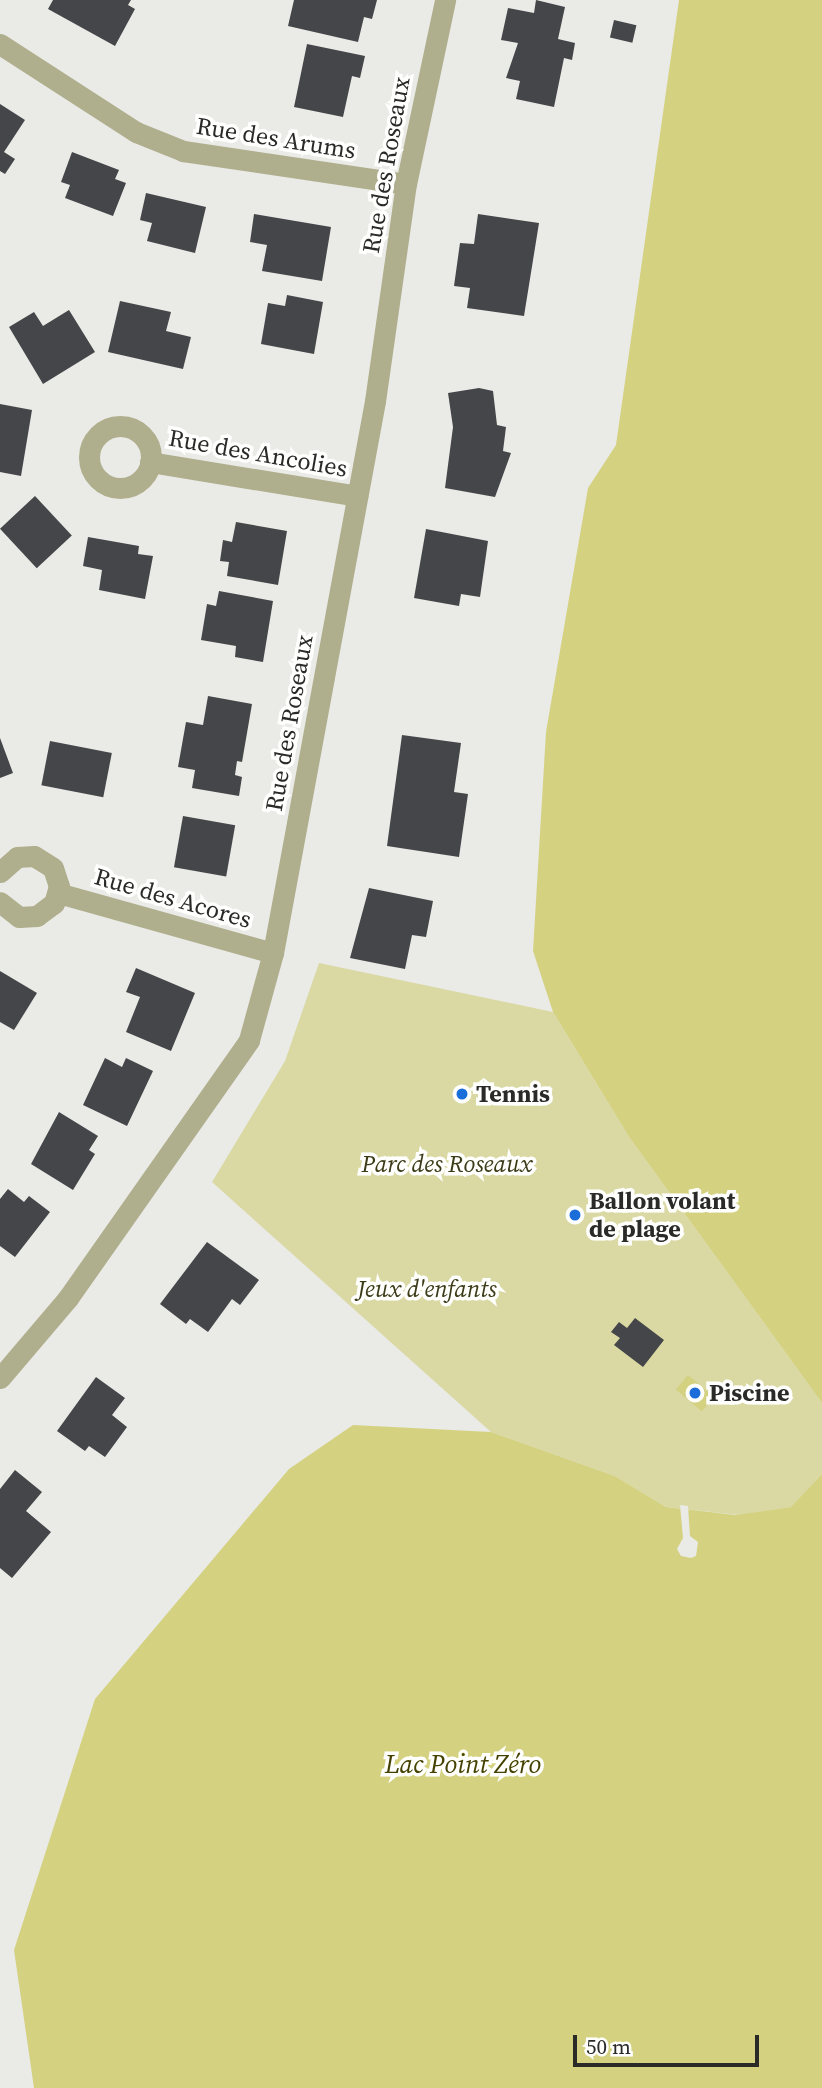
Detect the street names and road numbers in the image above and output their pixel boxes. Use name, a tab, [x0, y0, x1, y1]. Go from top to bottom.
street label: Rue des Roseaux	[356, 75, 416, 255]
street label: Rue des Arums	[194, 111, 358, 165]
street label: Rue des Ancolies	[166, 423, 350, 483]
street label: Rue des Roseaux	[259, 633, 319, 813]
street label: Rue des Acores	[91, 862, 255, 934]

